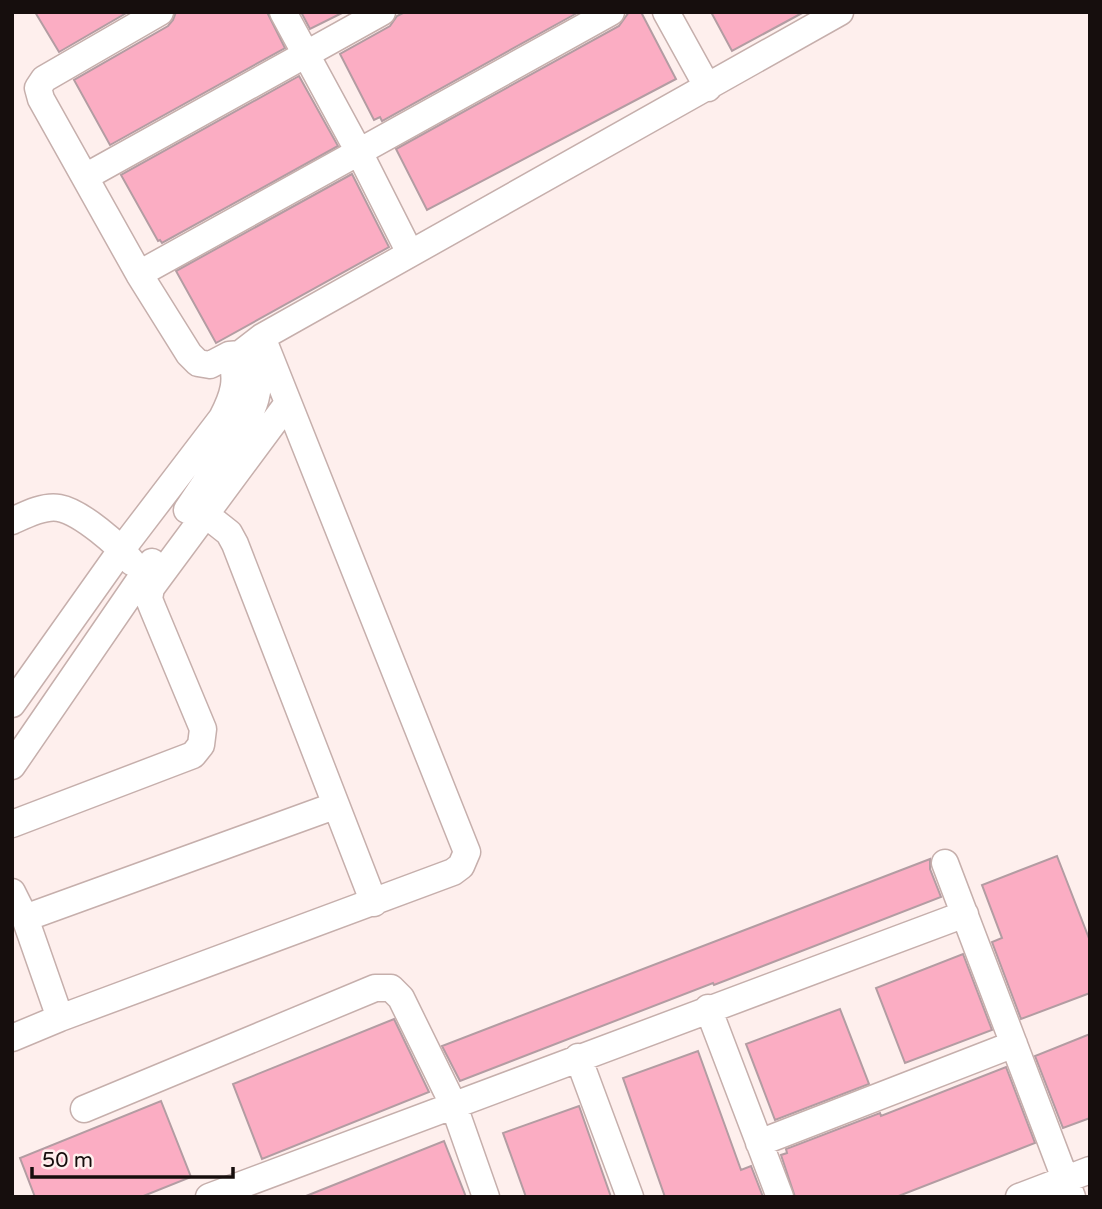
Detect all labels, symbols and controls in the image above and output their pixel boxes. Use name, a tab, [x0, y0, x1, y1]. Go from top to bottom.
scale bar	[32, 1136, 233, 1180]
text: 50 m	[42, 1148, 93, 1173]

